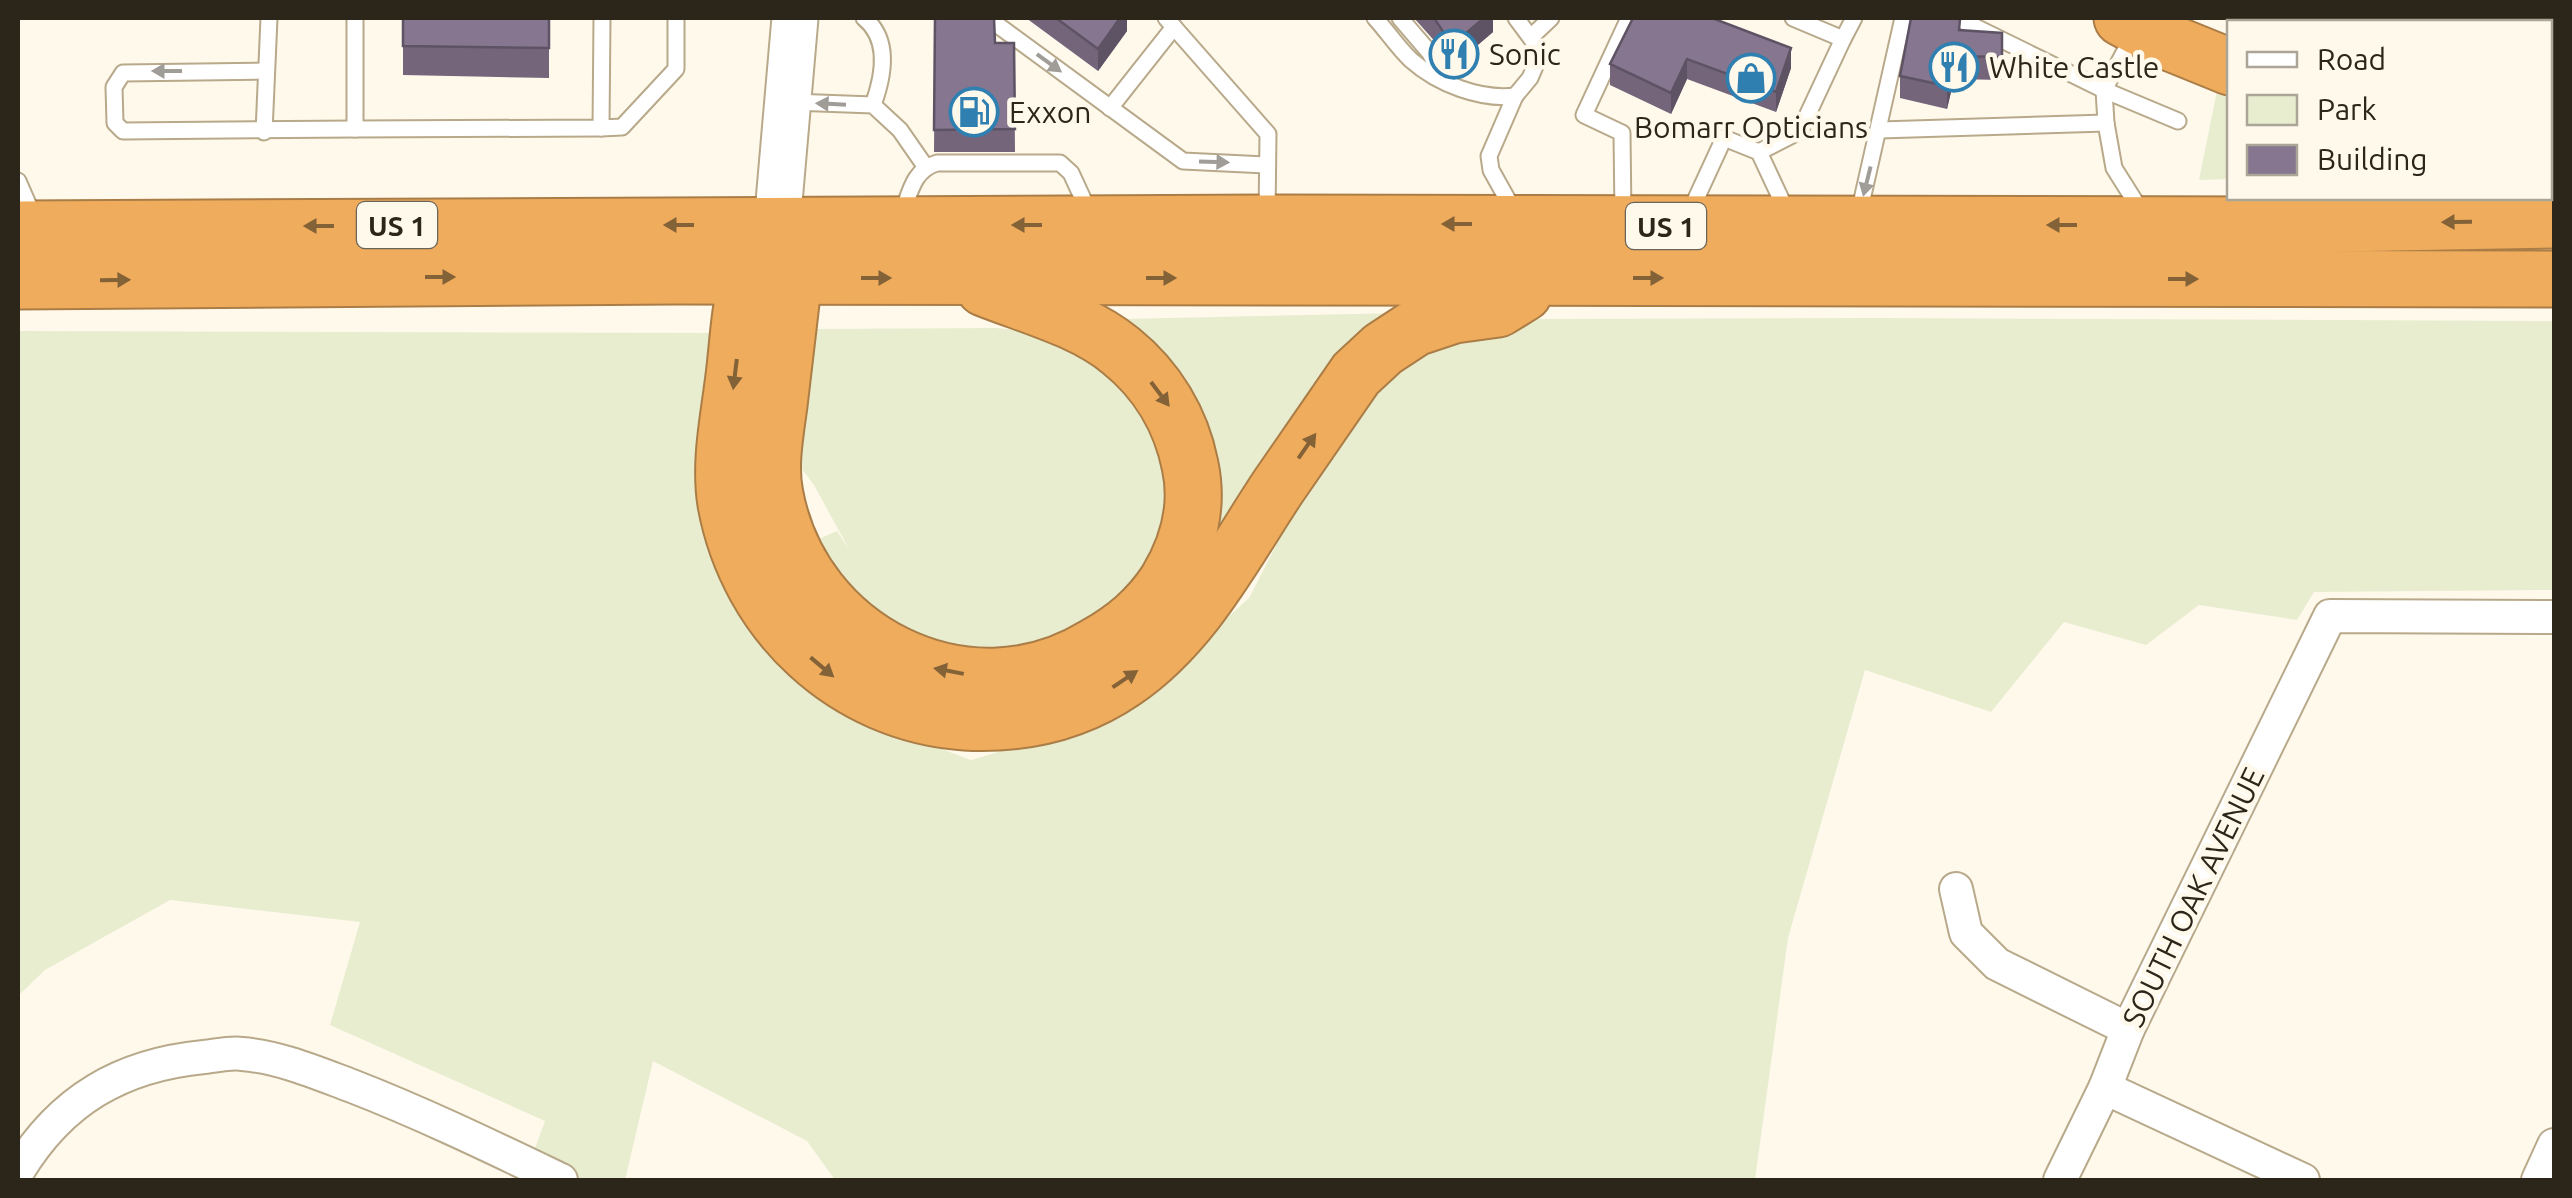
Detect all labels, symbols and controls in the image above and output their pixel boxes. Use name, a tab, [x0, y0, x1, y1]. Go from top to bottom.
legend	[2227, 20, 2552, 200]
restaurant icon: Sonic	[1428, 28, 1480, 80]
place label: Sonic	[1489, 37, 1561, 71]
restaurant icon: White Castle	[1928, 41, 1980, 93]
text: Road	[2317, 42, 2386, 76]
place label: White Castle	[1989, 50, 2159, 84]
one-way arrow	[1036, 52, 1062, 72]
shop icon: Bomarr Opticians	[1725, 52, 1777, 104]
one-way arrow	[151, 63, 183, 79]
fuel station icon: Exxon	[948, 86, 1000, 138]
text: Park	[2317, 92, 2377, 126]
place label: Exxon	[1009, 95, 1091, 129]
one-way arrow	[814, 96, 846, 112]
place label: Bomarr Opticians	[1634, 110, 1868, 144]
text: Building	[2317, 142, 2428, 176]
one-way arrow	[1199, 155, 1231, 171]
one-way arrow	[1859, 166, 1875, 197]
road number: US 1	[357, 202, 437, 248]
road number: US 1	[1626, 203, 1706, 249]
one-way arrow	[2441, 214, 2473, 230]
one-way arrow	[1441, 216, 1473, 232]
one-way arrow	[663, 217, 695, 233]
one-way arrow	[1011, 217, 1043, 233]
one-way arrow	[2046, 217, 2078, 233]
one-way arrow	[303, 218, 335, 234]
one-way arrow	[424, 269, 456, 285]
one-way arrow	[861, 270, 893, 286]
one-way arrow	[1145, 270, 1177, 286]
one-way arrow	[1632, 270, 1664, 286]
one-way arrow	[2167, 271, 2199, 287]
one-way arrow	[99, 272, 131, 288]
one-way arrow	[726, 358, 742, 390]
one-way arrow	[1149, 381, 1169, 407]
one-way arrow	[1297, 432, 1316, 459]
one-way arrow	[810, 656, 835, 677]
one-way arrow	[933, 663, 964, 678]
one-way arrow	[1111, 670, 1138, 689]
street label: SOUTH OAK AVENUE	[2115, 762, 2271, 1032]

